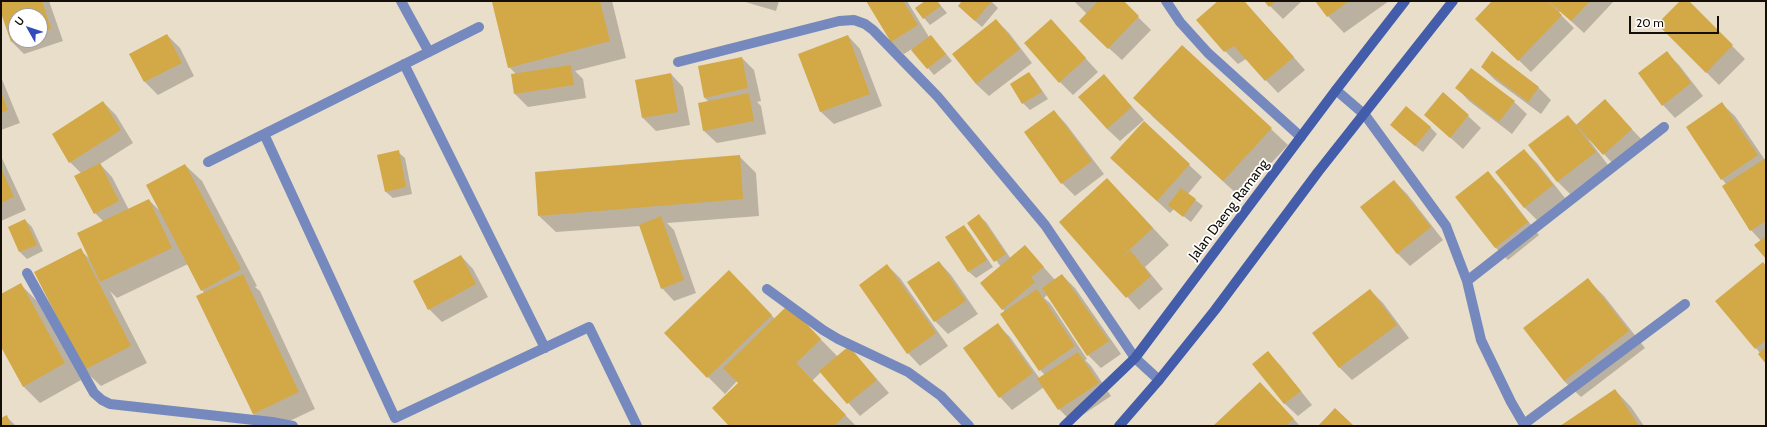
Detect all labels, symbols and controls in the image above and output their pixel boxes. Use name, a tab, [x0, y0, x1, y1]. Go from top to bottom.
north arrow	[8, 8, 48, 48]
scale bar	[1631, 8, 1721, 34]
text: U	[12, 14, 27, 29]
text: 20 m	[1636, 15, 1664, 30]
street label: Jalan Daeng Ramang	[1186, 156, 1272, 264]

